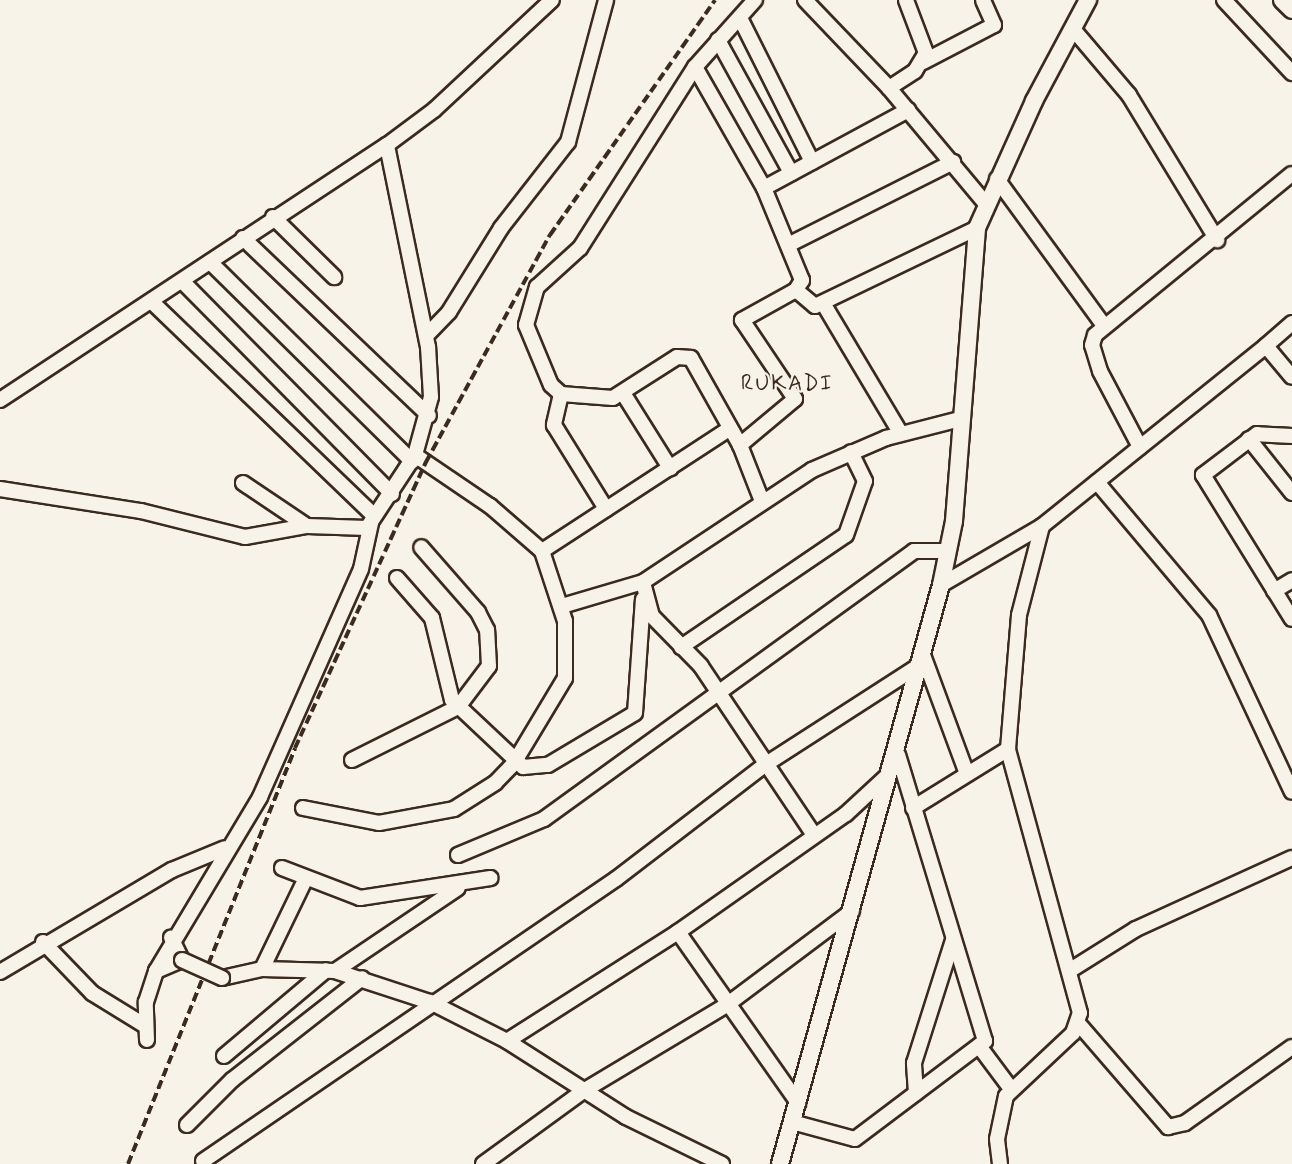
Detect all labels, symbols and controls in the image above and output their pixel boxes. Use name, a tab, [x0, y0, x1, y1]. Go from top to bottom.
district label: RUKADI	[743, 372, 831, 398]

